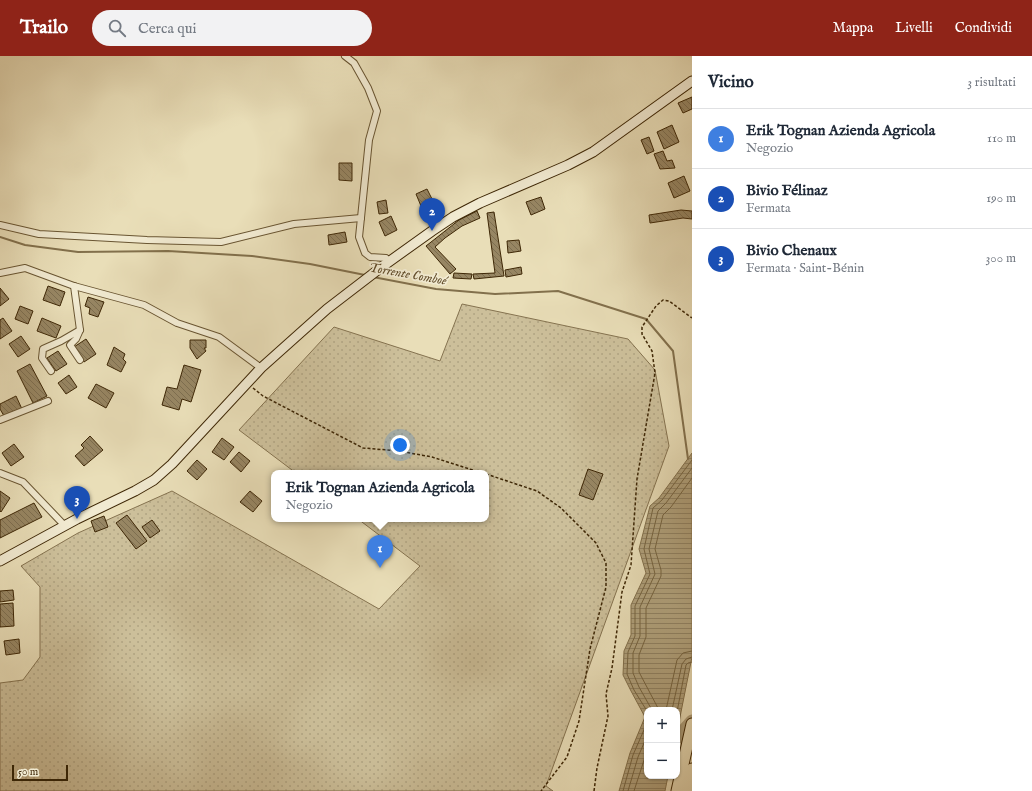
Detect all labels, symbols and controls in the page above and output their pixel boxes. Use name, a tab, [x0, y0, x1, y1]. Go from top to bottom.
search box	[92, 10, 372, 46]
text: Trailo	[20, 16, 68, 40]
icon: search	[106, 17, 128, 39]
text: Cerca qui	[138, 19, 197, 38]
text: Mappa	[833, 19, 873, 37]
text: Livelli	[895, 19, 933, 37]
text: Condividi	[955, 19, 1012, 37]
text: Vicino	[708, 72, 754, 93]
text: 3 risultati	[967, 74, 1016, 91]
text: Erik Tognan Azienda Agricola	[746, 121, 935, 140]
text: 1	[719, 130, 723, 147]
text: 110 m	[987, 130, 1016, 147]
text: Negozio	[746, 140, 793, 157]
text: Bivio Félinaz	[746, 181, 828, 200]
text: 2	[718, 190, 724, 207]
text: 190 m	[986, 190, 1016, 207]
pin: 2	[419, 198, 445, 231]
text: Fermata	[746, 200, 791, 217]
text: Bivio Chenaux	[746, 241, 837, 260]
text: 3	[719, 250, 723, 267]
text: 300 m	[985, 250, 1016, 267]
water label: Torrente Comboé	[368, 259, 450, 290]
text: Fermata · Saint-Bénin	[746, 260, 864, 277]
your location	[390, 435, 410, 455]
popup	[271, 470, 489, 522]
text: Erik Tognan Azienda Agricola	[285, 478, 475, 497]
pin: 3	[64, 486, 90, 519]
text: Negozio	[285, 497, 333, 514]
pin: 1	[367, 535, 393, 568]
map controls	[644, 707, 680, 779]
button: +	[644, 707, 680, 743]
button: −	[644, 743, 680, 779]
scale bar	[12, 763, 68, 782]
text: 50 m	[18, 765, 38, 779]

